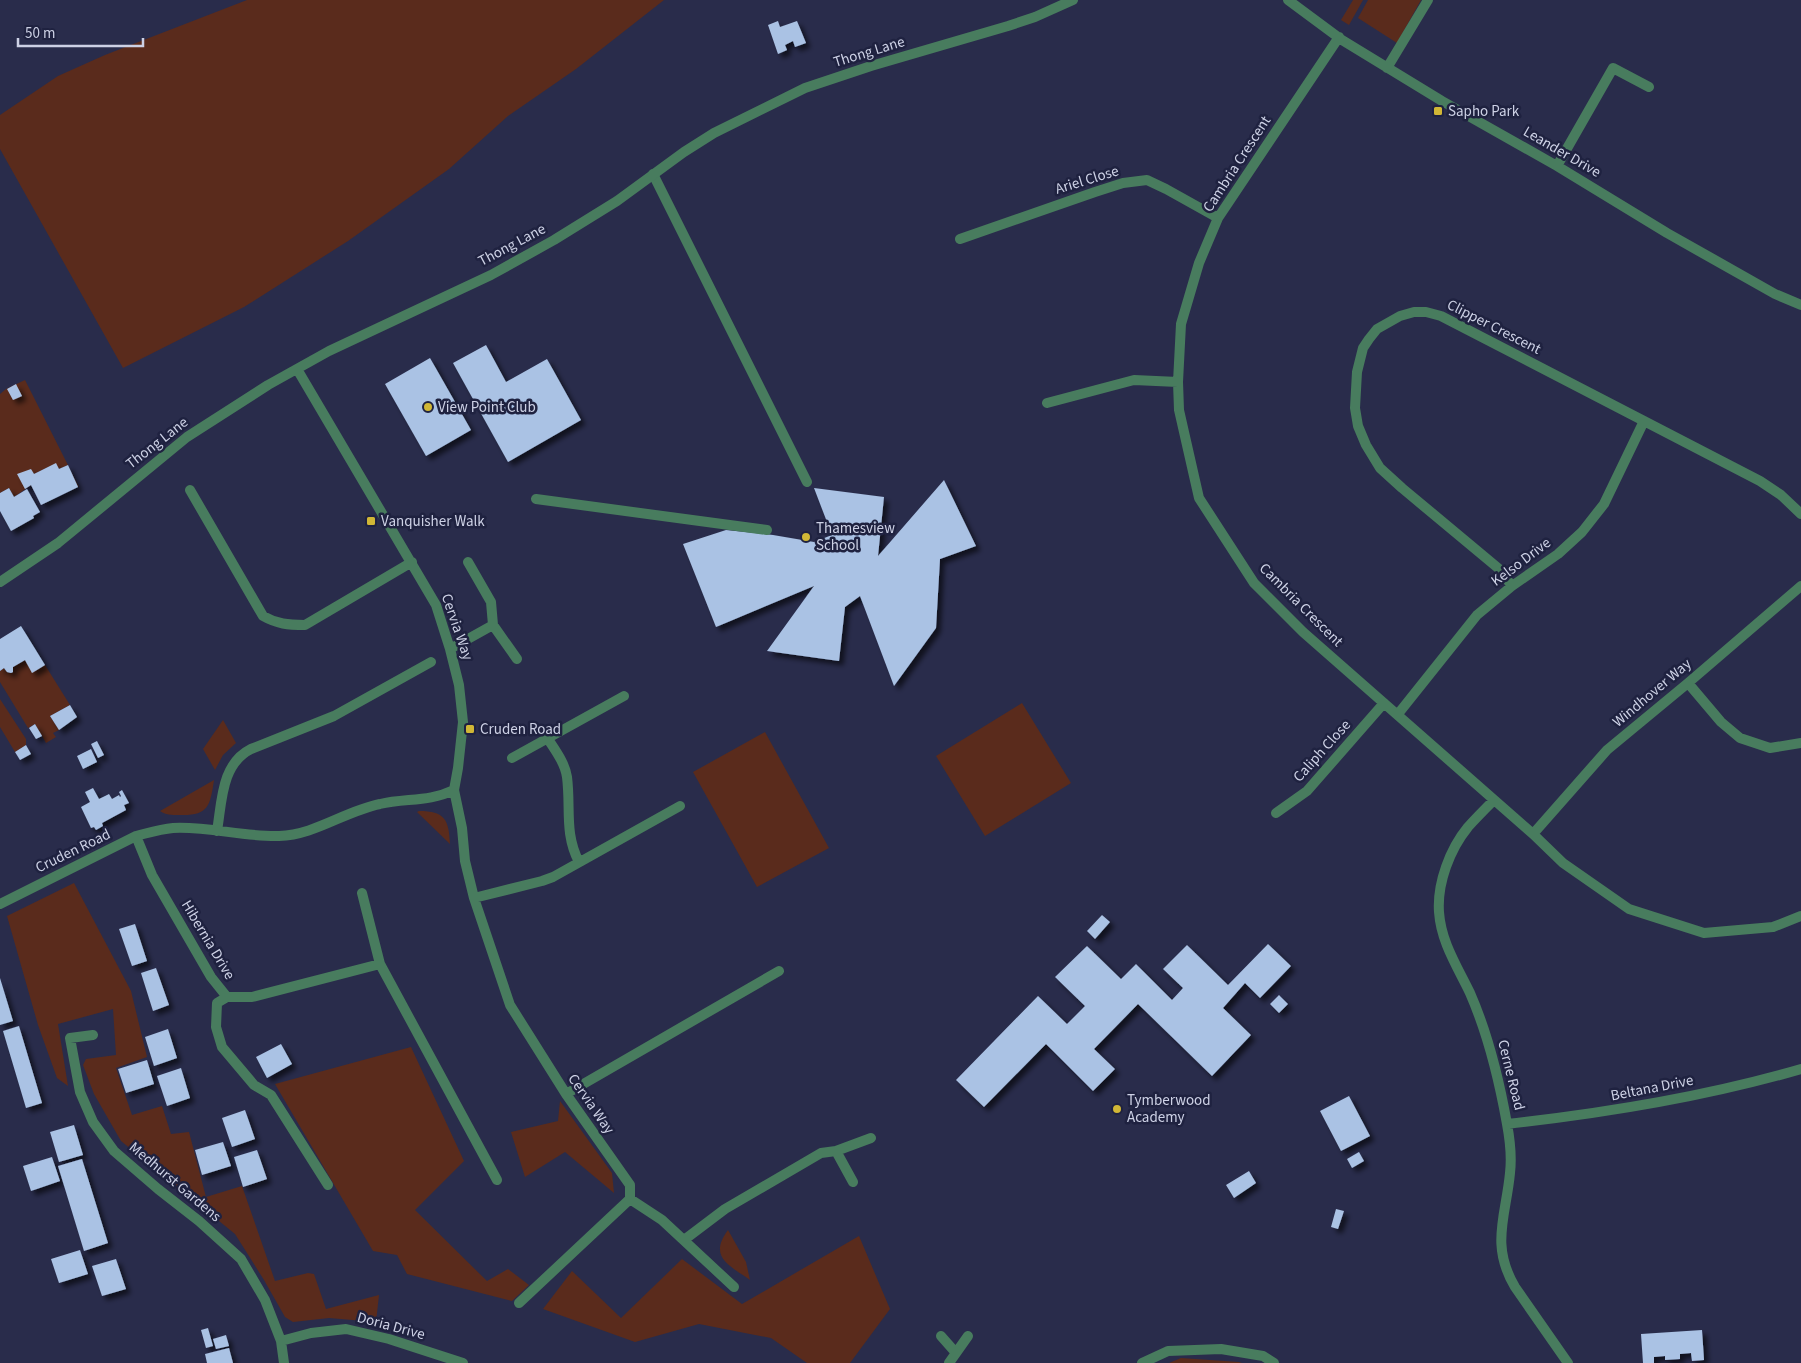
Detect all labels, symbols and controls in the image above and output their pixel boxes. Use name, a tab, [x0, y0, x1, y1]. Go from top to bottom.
scale bar	[18, 15, 142, 47]
text: 50 m	[25, 23, 55, 44]
street label: Thong Lane	[831, 31, 907, 73]
place label: Sapho Park	[1448, 101, 1520, 122]
marker: Sapho Park	[1432, 105, 1444, 117]
street label: Cambria Crescent	[1198, 112, 1276, 216]
street label: Leander Drive	[1519, 121, 1605, 183]
street label: Ariel Close	[1053, 160, 1121, 200]
street label: Thong Lane	[475, 218, 549, 272]
street label: Clipper Crescent	[1443, 294, 1545, 360]
place label: View Point Club	[438, 397, 536, 418]
marker: View Point Club	[422, 401, 434, 413]
street label: Thong Lane	[122, 412, 192, 474]
place label: Vanquisher Walk	[381, 511, 485, 532]
marker: Vanquisher Walk	[365, 515, 377, 527]
place label: Thamesview School	[816, 518, 895, 556]
marker: Thamesview School	[800, 531, 812, 543]
street label: Kelso Drive	[1487, 533, 1555, 591]
street label: Cambria Crescent	[1254, 558, 1348, 652]
street label: Cervia Way	[436, 591, 478, 663]
street label: Windhover Way	[1608, 654, 1696, 732]
street label: Caliph Close	[1288, 715, 1356, 787]
place label: Cruden Road	[480, 719, 561, 740]
marker: Cruden Road	[464, 723, 476, 735]
street label: Cruden Road	[32, 824, 114, 878]
street label: Hibernia Drive	[176, 896, 240, 984]
street label: Cerne Road	[1492, 1037, 1530, 1113]
street label: Cervia Way	[563, 1070, 619, 1138]
street label: Beltana Drive	[1609, 1070, 1695, 1106]
place label: Tymberwood Academy	[1127, 1090, 1211, 1128]
marker: Tymberwood Academy	[1111, 1103, 1123, 1115]
street label: Medhurst Gardens	[124, 1137, 226, 1227]
street label: Doria Drive	[355, 1307, 427, 1345]

